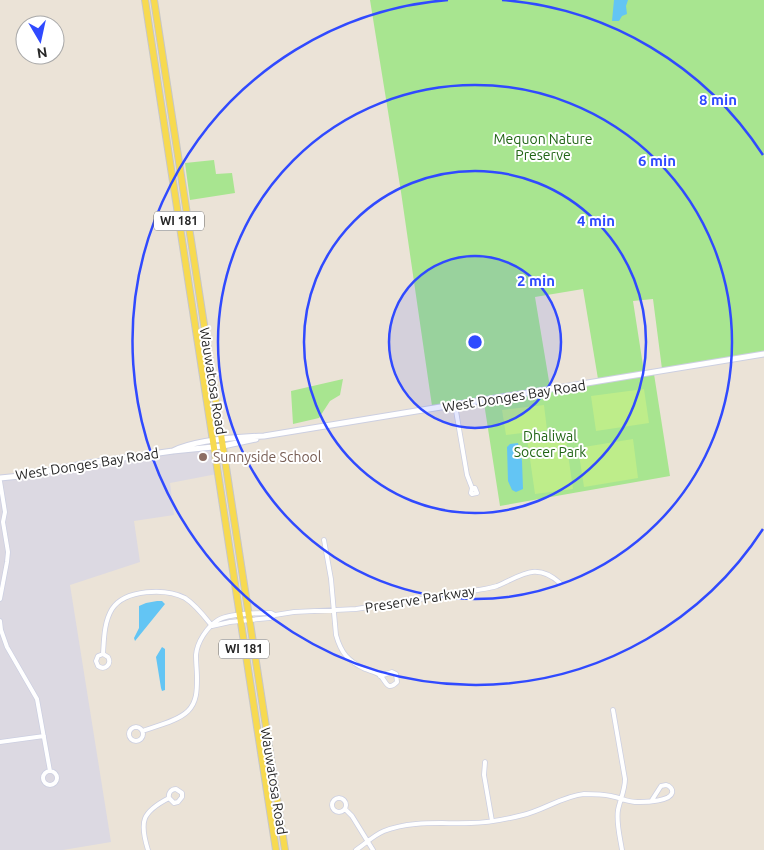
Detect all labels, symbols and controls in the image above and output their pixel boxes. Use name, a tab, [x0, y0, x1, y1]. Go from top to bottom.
north arrow	[15, 15, 65, 65]
text: N	[36, 44, 48, 62]
text: 8 min	[699, 91, 737, 108]
park label: Mequon Nature Preserve	[493, 131, 593, 163]
text: 6 min	[638, 152, 676, 169]
road number: WI 181	[154, 212, 204, 230]
text: 4 min	[577, 212, 615, 229]
text: 2 min	[517, 272, 555, 289]
street label: Wauwatosa Road	[197, 326, 229, 436]
centre of rings	[466, 333, 484, 351]
street label: West Donges Bay Road	[441, 377, 587, 415]
park label: Dhaliwal Soccer Park	[514, 428, 586, 460]
street label: West Donges Bay Road	[14, 445, 160, 483]
place label: Sunnyside School	[213, 449, 322, 465]
marker: Sunnyside School	[197, 451, 209, 463]
street label: Preserve Parkway	[364, 582, 476, 616]
road number: WI 181	[219, 640, 269, 659]
street label: Wauwatosa Road	[258, 726, 290, 836]

